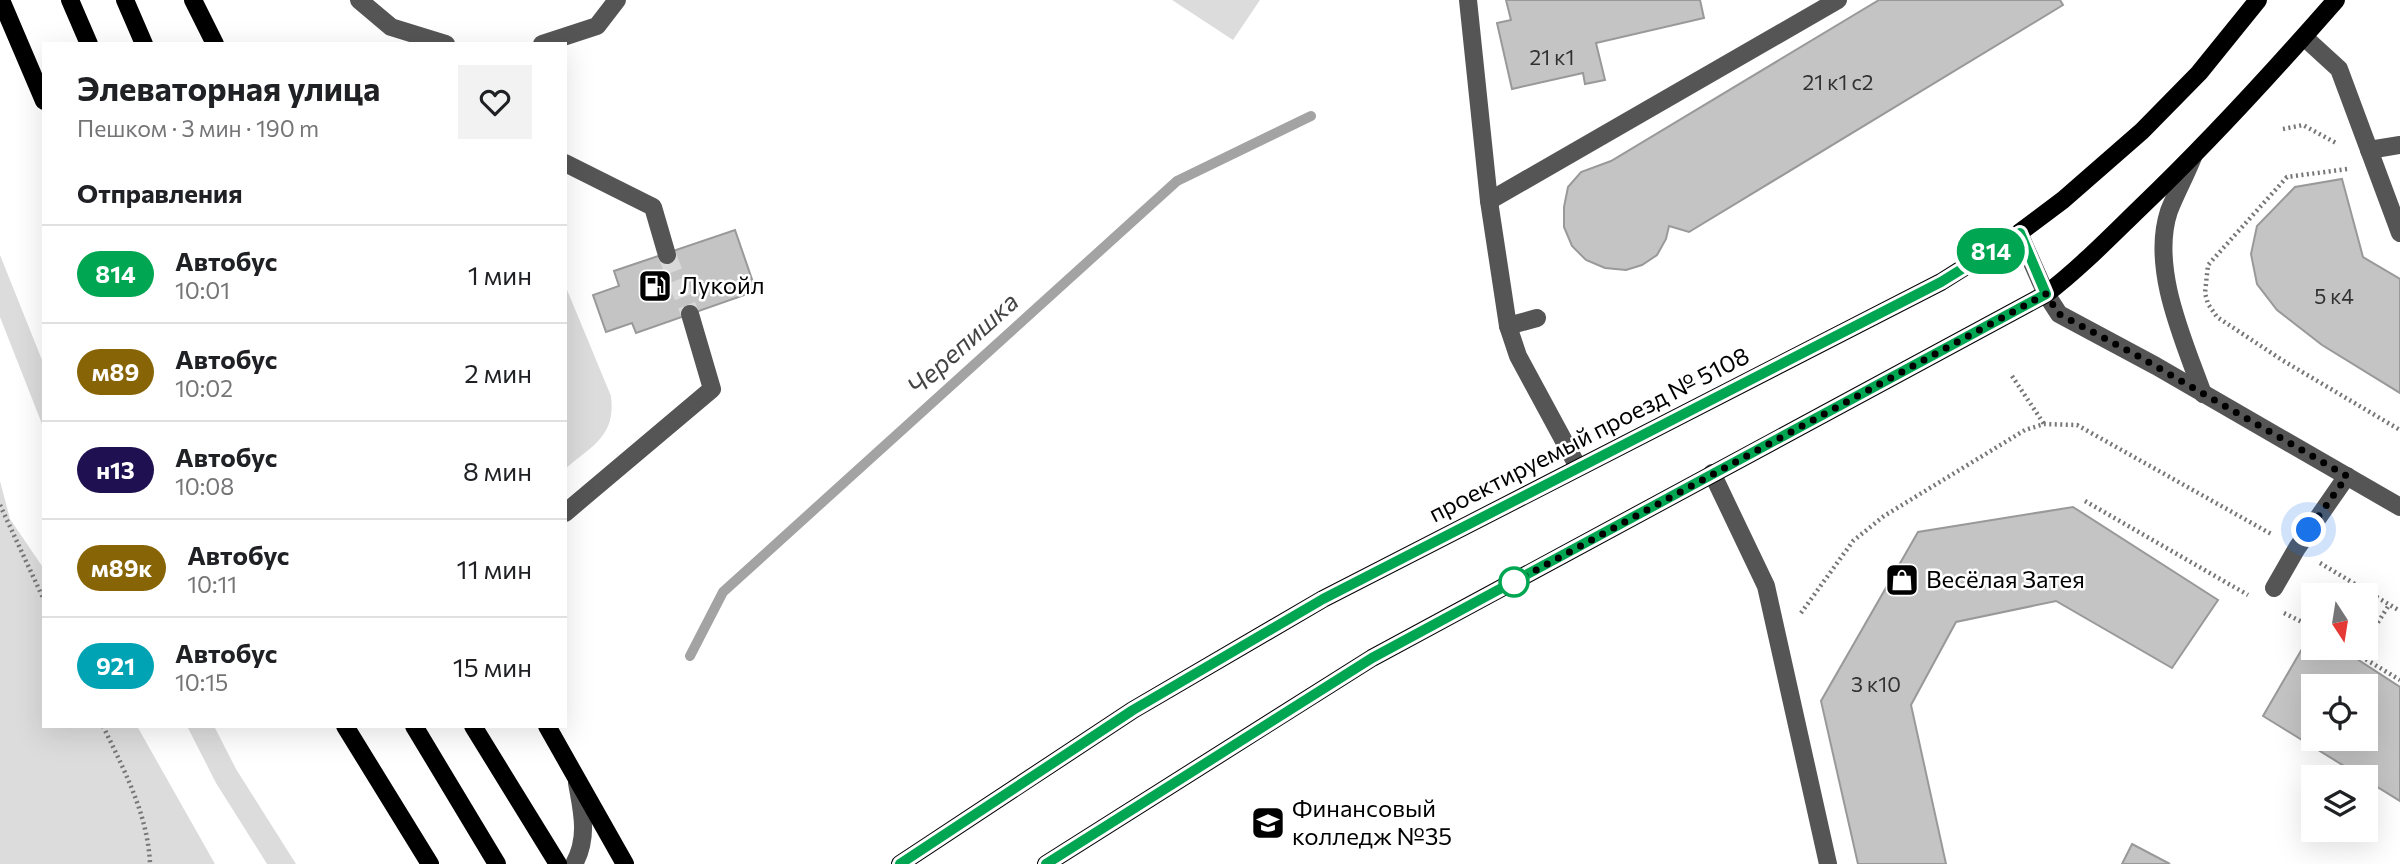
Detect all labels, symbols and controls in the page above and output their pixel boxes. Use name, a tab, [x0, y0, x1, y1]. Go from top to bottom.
house number: 21 к1	[1530, 44, 1574, 69]
button: heart	[458, 65, 532, 139]
text: Элеваторная улица	[77, 67, 380, 108]
house number: 21 к1 с2	[1803, 69, 1873, 94]
text: Пешком · 3 мин · 190 m	[77, 114, 319, 142]
text: Отправления	[77, 177, 243, 208]
line badge: 814	[1951, 228, 2031, 274]
text: 814	[1971, 236, 2011, 265]
text: Автобус	[175, 245, 277, 276]
text: 814	[95, 259, 136, 288]
text: 1 мин	[468, 259, 532, 290]
fuel station icon: Лукойл	[636, 267, 674, 305]
place label: Лукойл	[680, 270, 765, 299]
text: 10:01	[175, 276, 230, 304]
house number: 5 к4	[2314, 283, 2354, 308]
water label: Черепишка	[900, 285, 1024, 401]
street label: проектируемый проезд № 5108	[1423, 340, 1753, 527]
text: Автобус	[175, 343, 277, 374]
text: м89	[92, 357, 139, 386]
text: 2 мин	[464, 357, 532, 388]
text: 10:02	[175, 374, 233, 402]
text: Автобус	[175, 441, 277, 472]
text: н13	[96, 455, 135, 484]
text: 8 мин	[463, 455, 532, 486]
text: 10:08	[175, 472, 234, 500]
your location	[2291, 512, 2326, 547]
text: Автобус	[187, 539, 289, 570]
text: м89к	[91, 553, 152, 582]
text: 11 мин	[457, 553, 532, 584]
shop icon: Весёлая Затея	[1883, 561, 1921, 599]
place label: Весёлая Затея	[1926, 564, 2085, 593]
unlabelled marker	[1499, 567, 1529, 597]
text: 10:11	[187, 570, 237, 598]
north arrow	[2301, 583, 2378, 660]
map controls	[2301, 583, 2378, 842]
text: Автобус	[175, 637, 277, 668]
text: 921	[96, 651, 135, 680]
text: 15 мин	[453, 651, 532, 682]
text: 10:15	[175, 668, 228, 696]
house number: 3 к10	[1851, 671, 1901, 696]
button: locate	[2301, 674, 2378, 751]
button: layers	[2301, 765, 2378, 842]
place label: Финансовый колледж №35	[1292, 793, 1452, 850]
school or university icon: Финансовый колледж №35	[1249, 804, 1287, 842]

